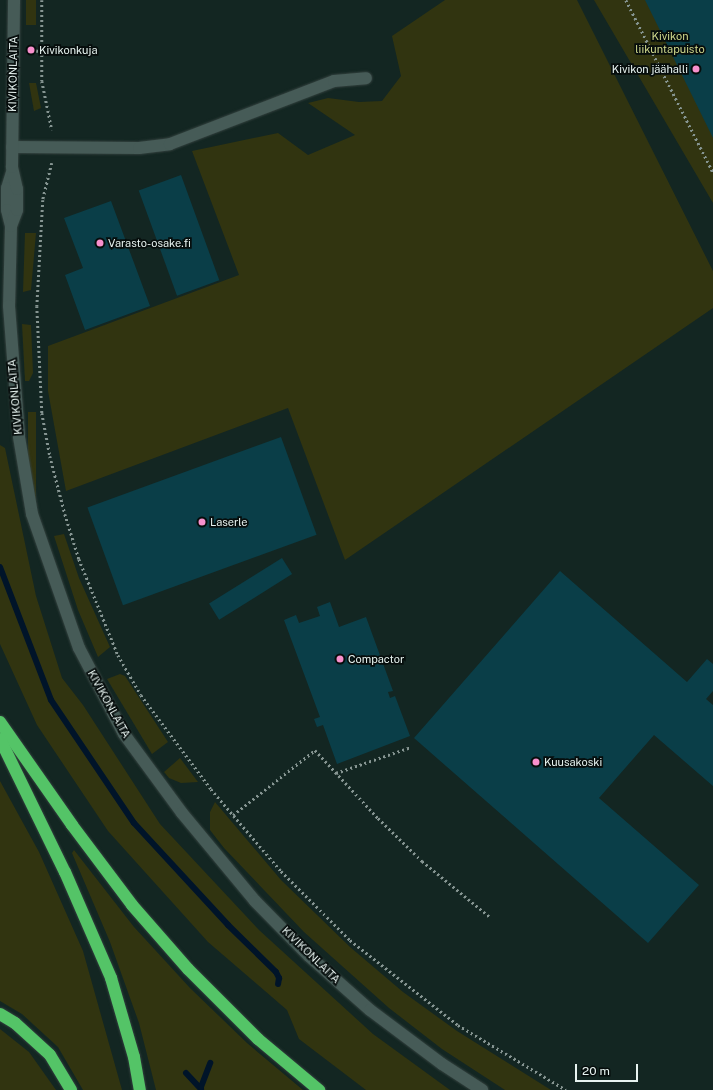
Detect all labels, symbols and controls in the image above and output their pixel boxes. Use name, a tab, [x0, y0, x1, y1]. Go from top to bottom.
park label: Kivikon liikuntapuisto	[635, 30, 705, 56]
street label: KIVIKONLAITA	[6, 36, 20, 112]
place label: Kivikonkuja	[39, 43, 97, 57]
marker: Kivikonkuja	[26, 45, 36, 55]
place label: Kivikon jäähalli	[612, 62, 688, 76]
marker: Kivikon jäähalli	[691, 64, 701, 74]
place label: Varasto-osake.fi	[108, 236, 191, 250]
marker: Varasto-osake.fi	[95, 238, 105, 248]
street label: KIVIKONLAITA	[5, 359, 25, 435]
place label: Laserle	[210, 515, 248, 529]
marker: Laserle	[197, 517, 207, 527]
place label: Compactor	[348, 652, 404, 666]
marker: Compactor	[335, 654, 345, 664]
street label: KIVIKONLAITA	[85, 668, 133, 740]
place label: Kuusakoski	[544, 755, 602, 769]
marker: Kuusakoski	[531, 757, 541, 767]
street label: KIVIKONLAITA	[279, 924, 343, 986]
scale bar	[577, 1056, 640, 1082]
text: 20 m	[582, 1064, 610, 1078]

